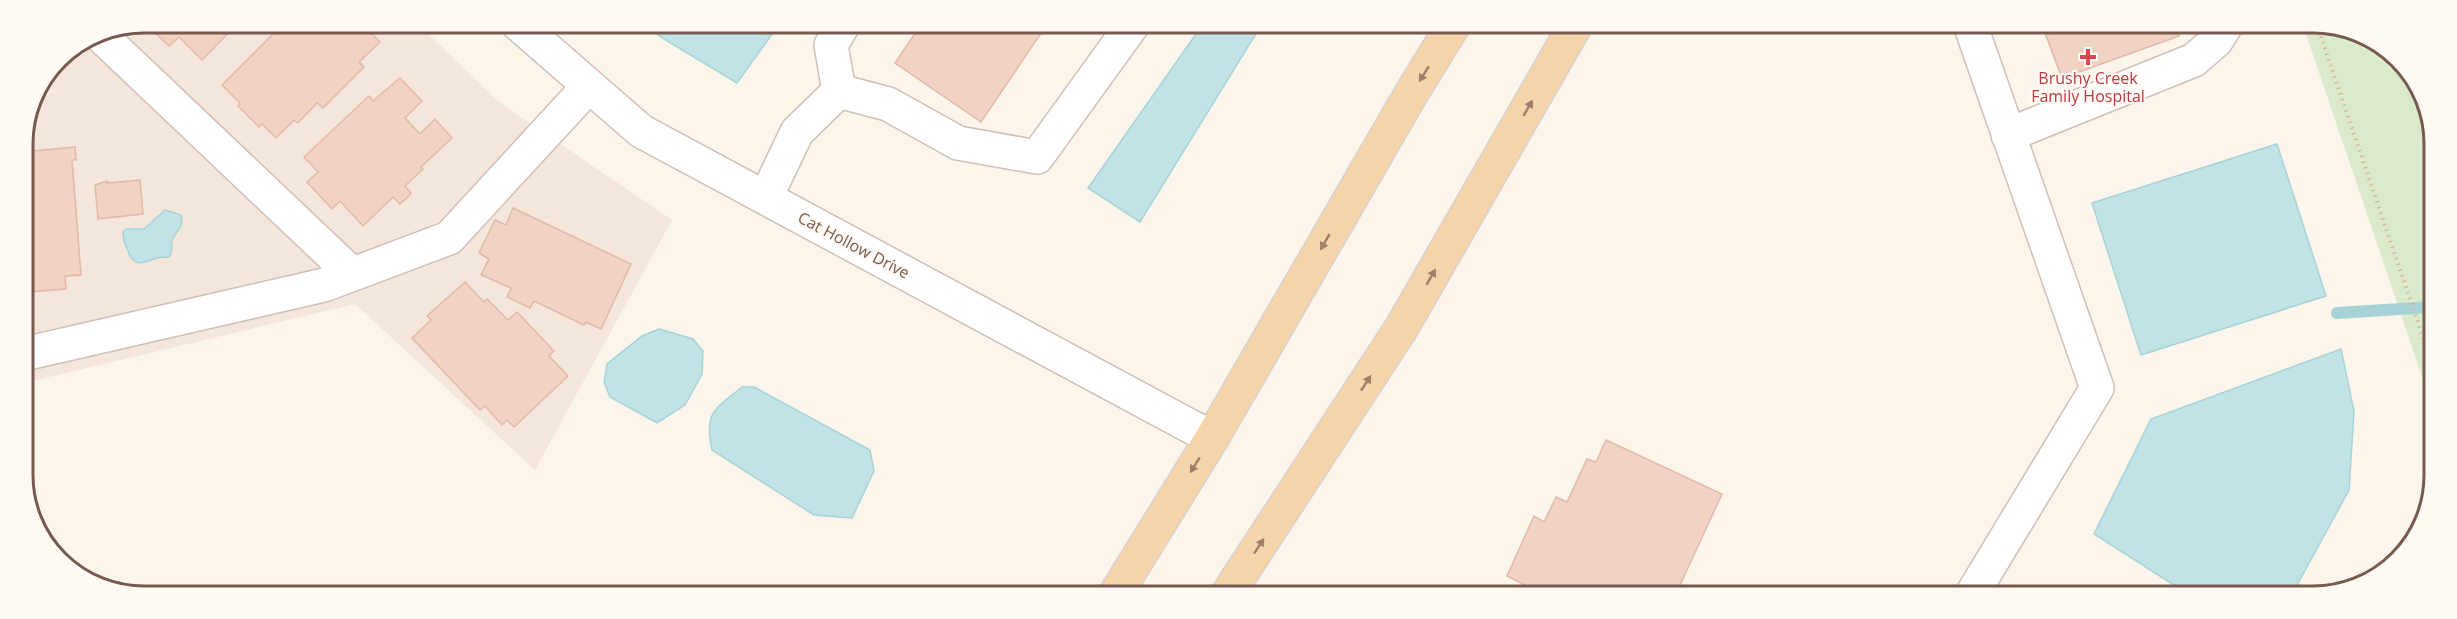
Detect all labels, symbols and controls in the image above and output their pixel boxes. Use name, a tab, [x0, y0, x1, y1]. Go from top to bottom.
marker: Brushy Creek Family Hospital	[2079, 48, 2097, 66]
one-way arrow	[1418, 66, 1429, 82]
place label: Brushy Creek Family Hospital	[2031, 67, 2145, 107]
one-way arrow	[1523, 99, 1533, 116]
street label: Cat Hollow Drive	[794, 206, 914, 284]
one-way arrow	[1320, 234, 1330, 251]
one-way arrow	[1426, 268, 1436, 285]
one-way arrow	[1360, 375, 1371, 391]
one-way arrow	[1190, 457, 1201, 473]
one-way arrow	[1254, 538, 1265, 554]

